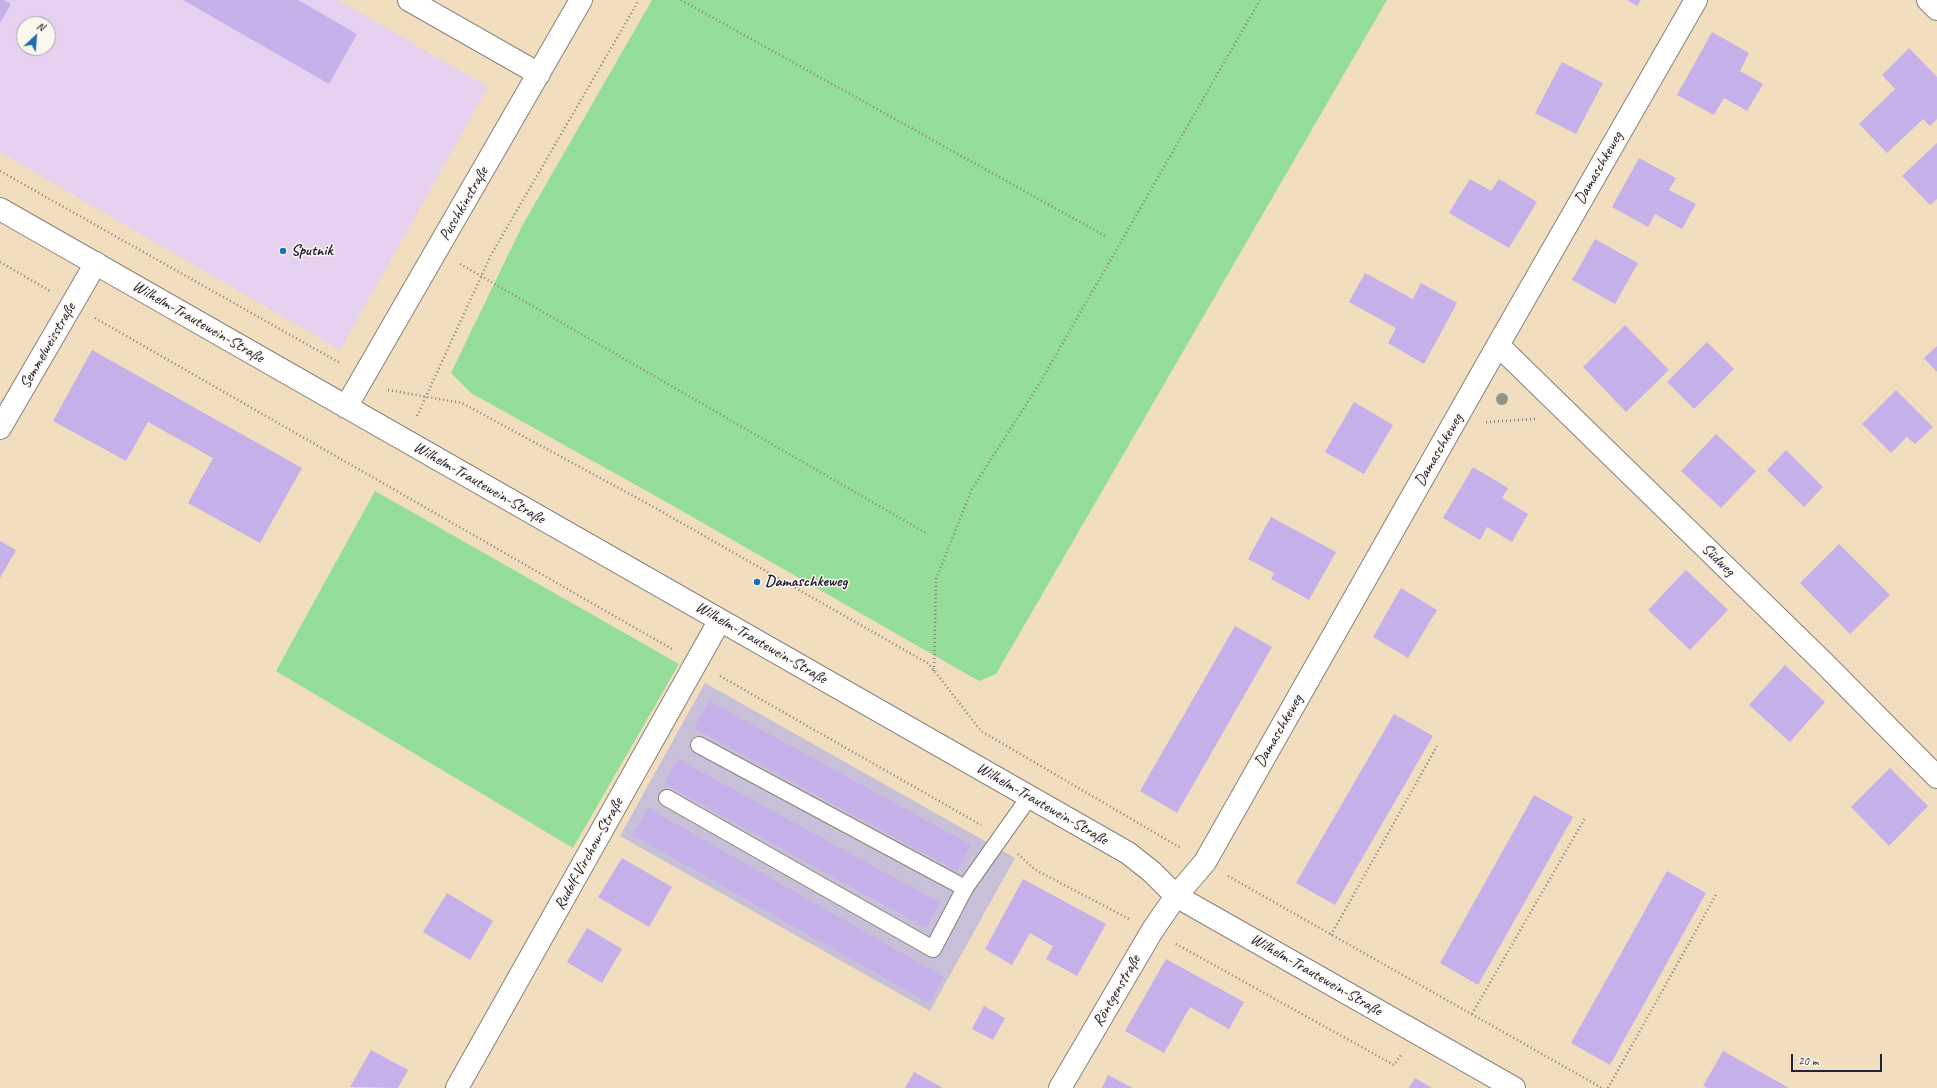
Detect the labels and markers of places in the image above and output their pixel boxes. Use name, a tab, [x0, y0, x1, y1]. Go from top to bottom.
place label: Sputnik	[291, 241, 332, 261]
marker: Sputnik	[278, 246, 288, 256]
place label: Damaschkeweg	[765, 572, 847, 592]
marker: Damaschkeweg	[752, 577, 762, 587]

